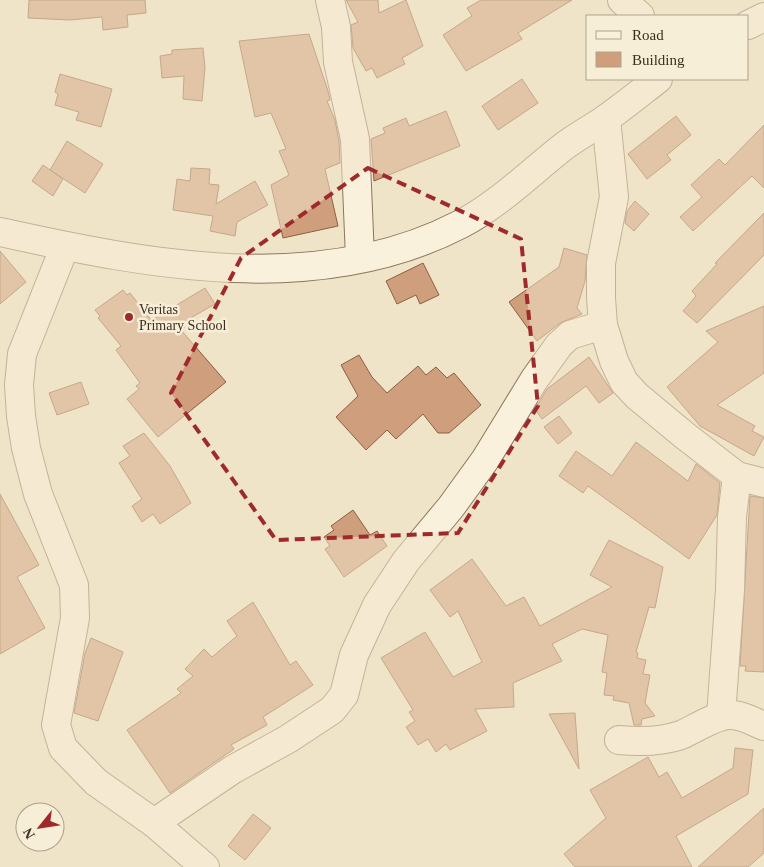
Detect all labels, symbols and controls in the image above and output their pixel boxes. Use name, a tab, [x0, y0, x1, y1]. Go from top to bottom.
legend	[586, 15, 749, 80]
text: Road	[632, 27, 664, 43]
text: Building	[632, 52, 685, 68]
place label: Veritas Primary School	[139, 302, 227, 333]
marker: Veritas Primary School	[123, 311, 135, 323]
north arrow	[15, 802, 65, 852]
text: N	[20, 825, 38, 841]

